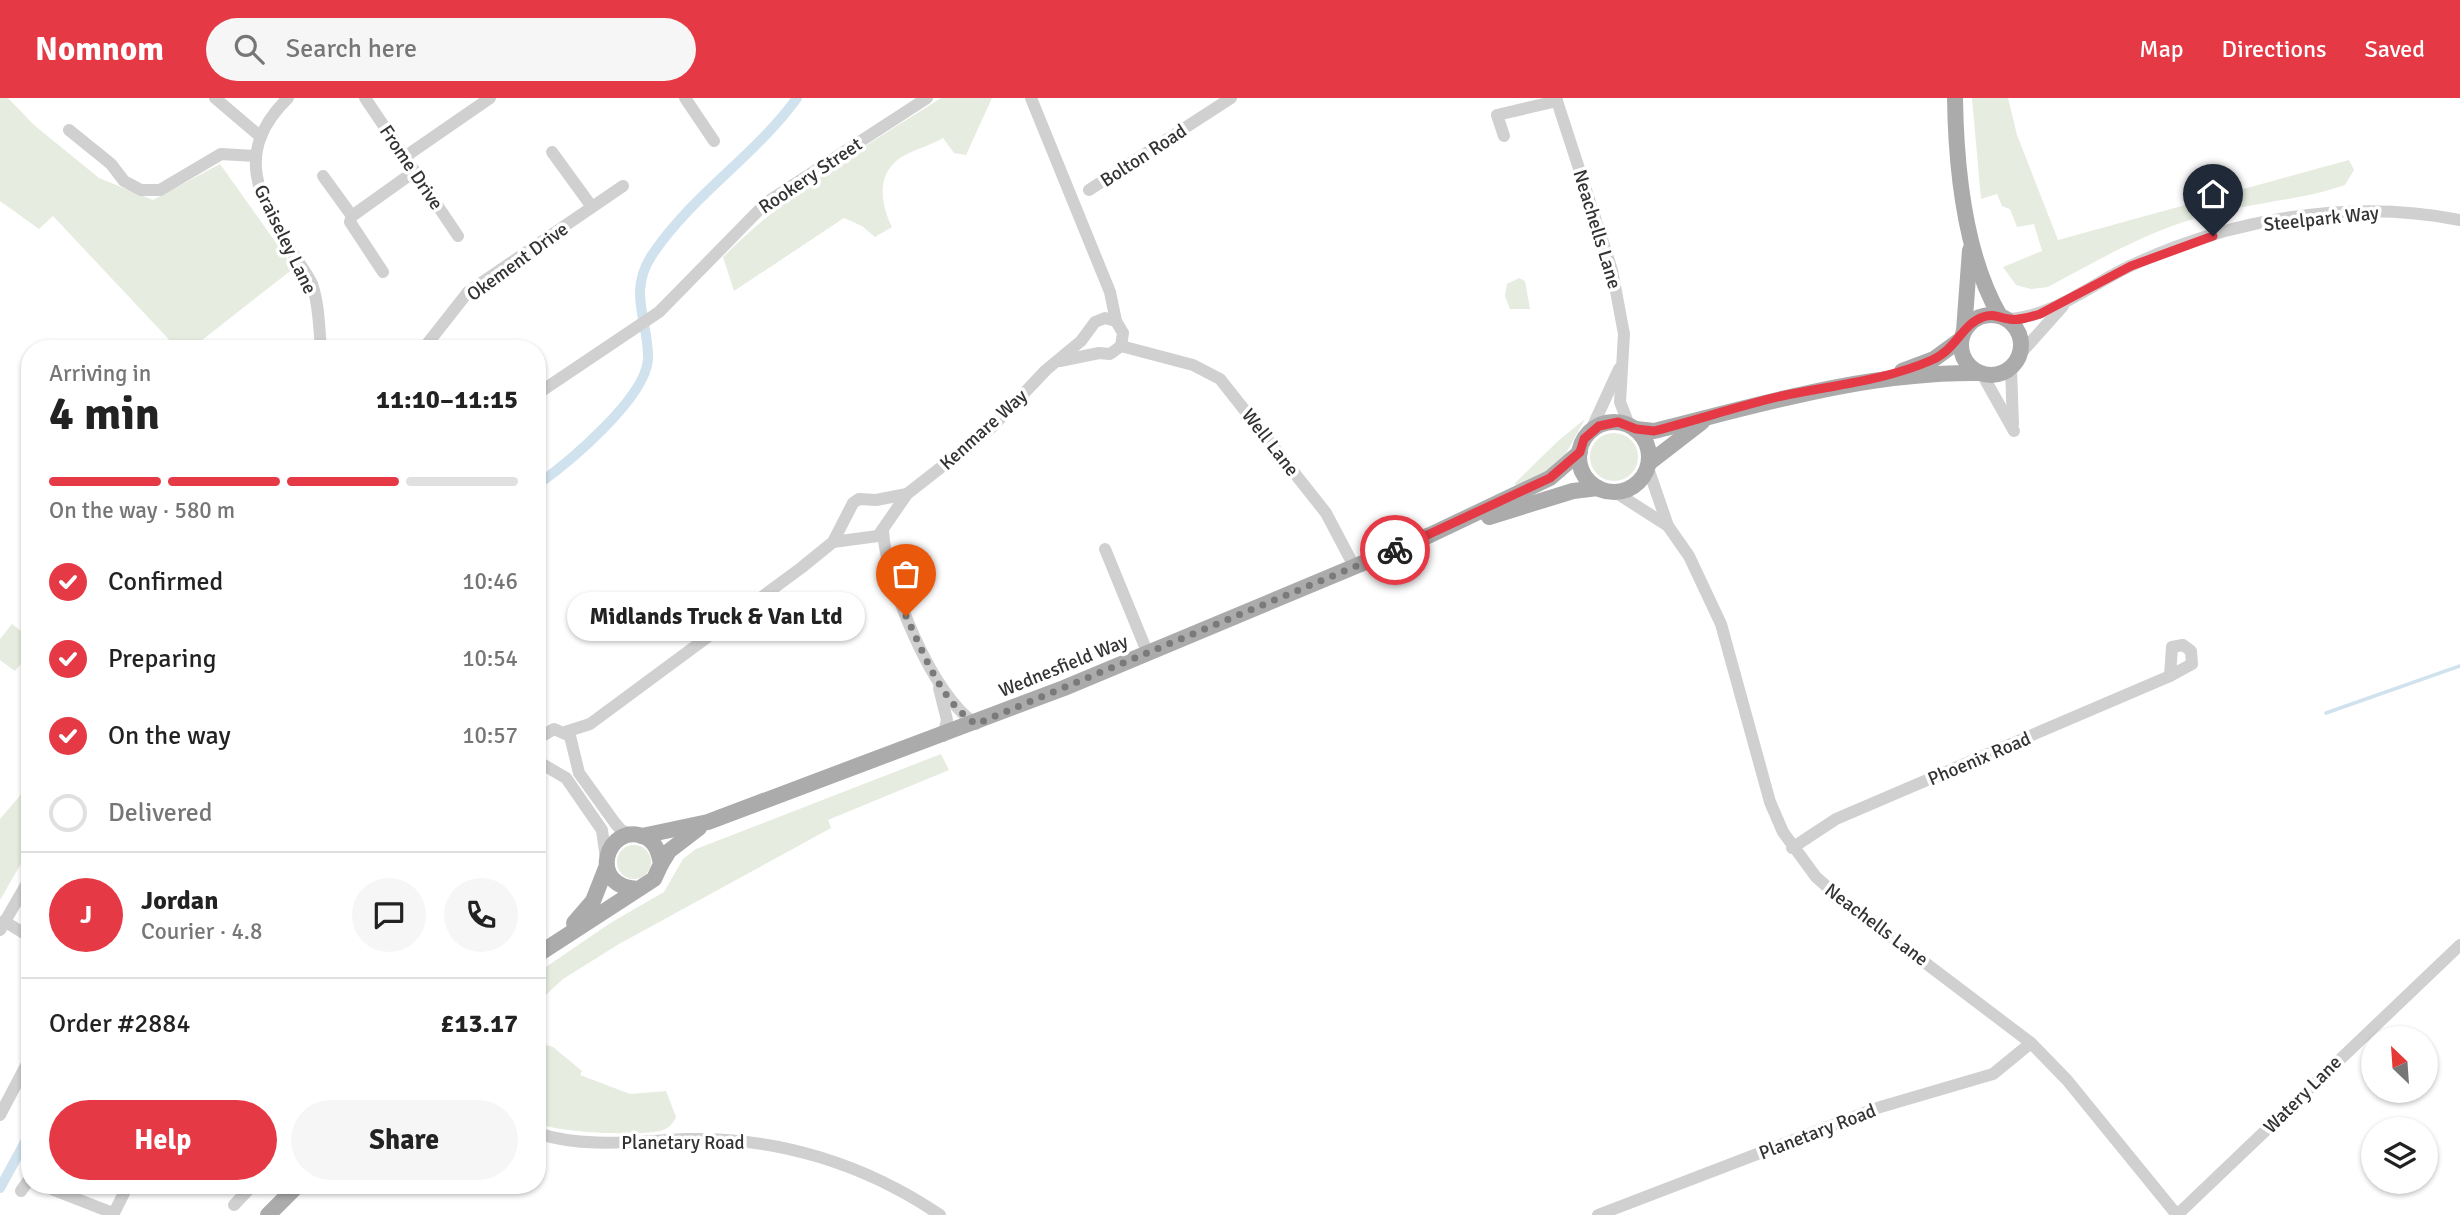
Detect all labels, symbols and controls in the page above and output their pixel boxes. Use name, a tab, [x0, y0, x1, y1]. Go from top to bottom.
search box	[206, 18, 696, 81]
text: Nomnom	[35, 29, 164, 70]
icon: search	[230, 30, 268, 68]
text: Search here	[286, 33, 417, 65]
text: Map	[2139, 34, 2184, 64]
text: Directions	[2222, 34, 2327, 64]
text: Saved	[2365, 34, 2425, 64]
street label: Bolton Road	[1096, 119, 1191, 193]
street label: Frome Drive	[374, 121, 448, 215]
street label: Rookery Street	[754, 132, 867, 219]
pin	[2183, 164, 2243, 236]
street label: Neachells Lane	[1568, 167, 1627, 292]
icon: home	[2194, 175, 2232, 213]
street label: Graiseley Lane	[248, 181, 322, 298]
street label: Steelpark Way	[2262, 201, 2380, 237]
street label: Okement Drive	[462, 217, 573, 307]
text: Arriving in	[49, 359, 151, 388]
text: 11:10–11:15	[376, 384, 518, 416]
street label: Kenmare Way	[935, 384, 1033, 475]
text: 4 min	[49, 386, 160, 442]
street label: Well Lane	[1236, 404, 1304, 481]
text: On the way · 580 m	[49, 496, 235, 525]
courier	[1360, 515, 1430, 585]
icon: bike	[1376, 531, 1414, 569]
pin	[876, 544, 936, 616]
icon: bag	[887, 555, 925, 593]
icon: check	[49, 563, 87, 601]
text: Confirmed	[108, 566, 223, 598]
text: 10:46	[462, 567, 518, 596]
callout: Midlands Truck & Van Ltd	[566, 592, 864, 640]
text: Midlands Truck & Van Ltd	[589, 602, 843, 631]
street label: Wednesfield Way	[995, 629, 1132, 703]
icon: check	[49, 640, 87, 678]
text: Preparing	[108, 643, 216, 675]
text: 10:54	[462, 644, 518, 673]
icon: check	[49, 717, 87, 755]
text: On the way	[108, 720, 231, 752]
text: 10:57	[462, 721, 518, 750]
street label: Phoenix Road	[1924, 726, 2034, 791]
text: Delivered	[108, 797, 213, 829]
button: chat	[352, 878, 426, 952]
button: phone	[444, 878, 518, 952]
street label: Neachells Lane	[1820, 878, 1933, 972]
text: Jordan	[141, 885, 218, 917]
text: J	[80, 899, 92, 931]
text: Courier · 4.8	[141, 917, 262, 946]
text: Order #2884	[49, 1008, 190, 1040]
text: £13.17	[440, 1008, 518, 1040]
north arrow	[2361, 1026, 2438, 1102]
map controls	[2361, 1026, 2438, 1194]
street label: Watery Lane	[2259, 1051, 2347, 1139]
street label: Planetary Road	[1755, 1099, 1879, 1165]
button: Help	[49, 1100, 277, 1180]
button: Share	[291, 1100, 518, 1180]
button: layers	[2361, 1117, 2438, 1194]
street label: Planetary Road	[621, 1131, 745, 1155]

